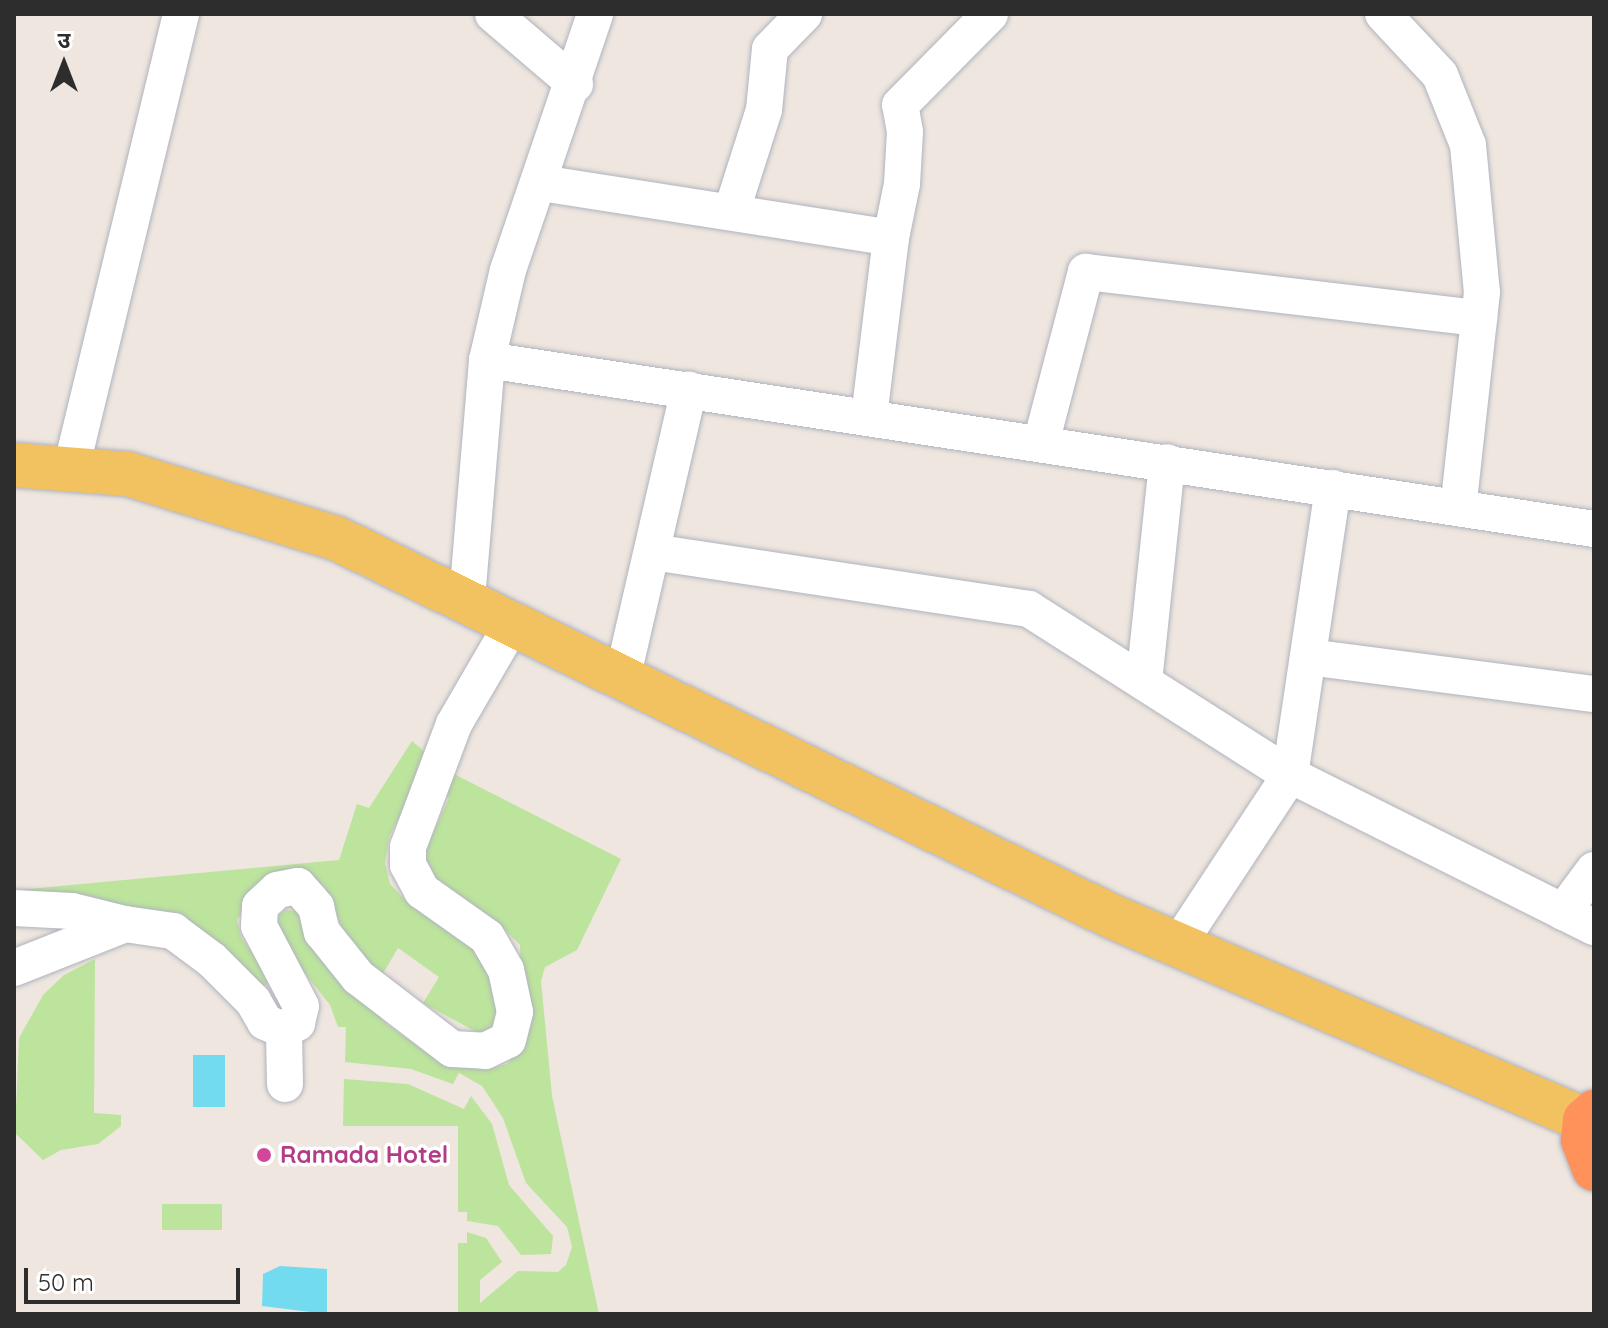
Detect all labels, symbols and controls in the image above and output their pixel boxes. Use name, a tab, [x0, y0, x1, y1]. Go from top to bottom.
north arrow	[24, 24, 104, 104]
text: उ	[58, 26, 70, 54]
place label: Ramada Hotel	[280, 1141, 448, 1169]
marker: Ramada Hotel	[255, 1146, 273, 1164]
scale bar	[28, 1252, 244, 1302]
text: 50 m	[38, 1267, 94, 1297]

